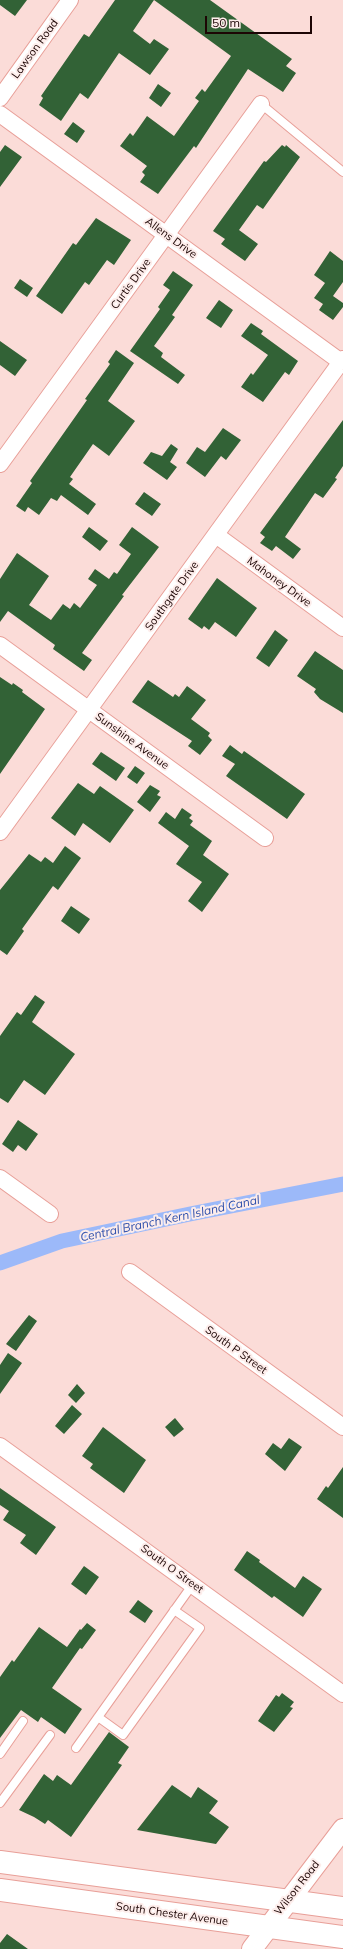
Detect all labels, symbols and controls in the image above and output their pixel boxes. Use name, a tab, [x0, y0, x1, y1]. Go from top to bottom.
scale bar	[207, 8, 314, 34]
text: 50 m	[212, 15, 240, 30]
street label: Lawson Road	[9, 17, 61, 81]
street label: Allens Drive	[143, 215, 199, 261]
street label: Curtis Drive	[108, 256, 154, 312]
street label: Mahoney Drive	[244, 554, 314, 610]
street label: Southgate Drive	[142, 559, 202, 633]
street label: Sunshine Avenue	[93, 710, 171, 772]
water label: Central Branch Kern Island Canal	[79, 1193, 261, 1245]
street label: South P Street	[203, 1323, 269, 1377]
street label: South O Street	[138, 1542, 206, 1596]
street label: Wilson Road	[272, 1858, 322, 1918]
street label: South Chester Avenue	[115, 1900, 229, 1928]

